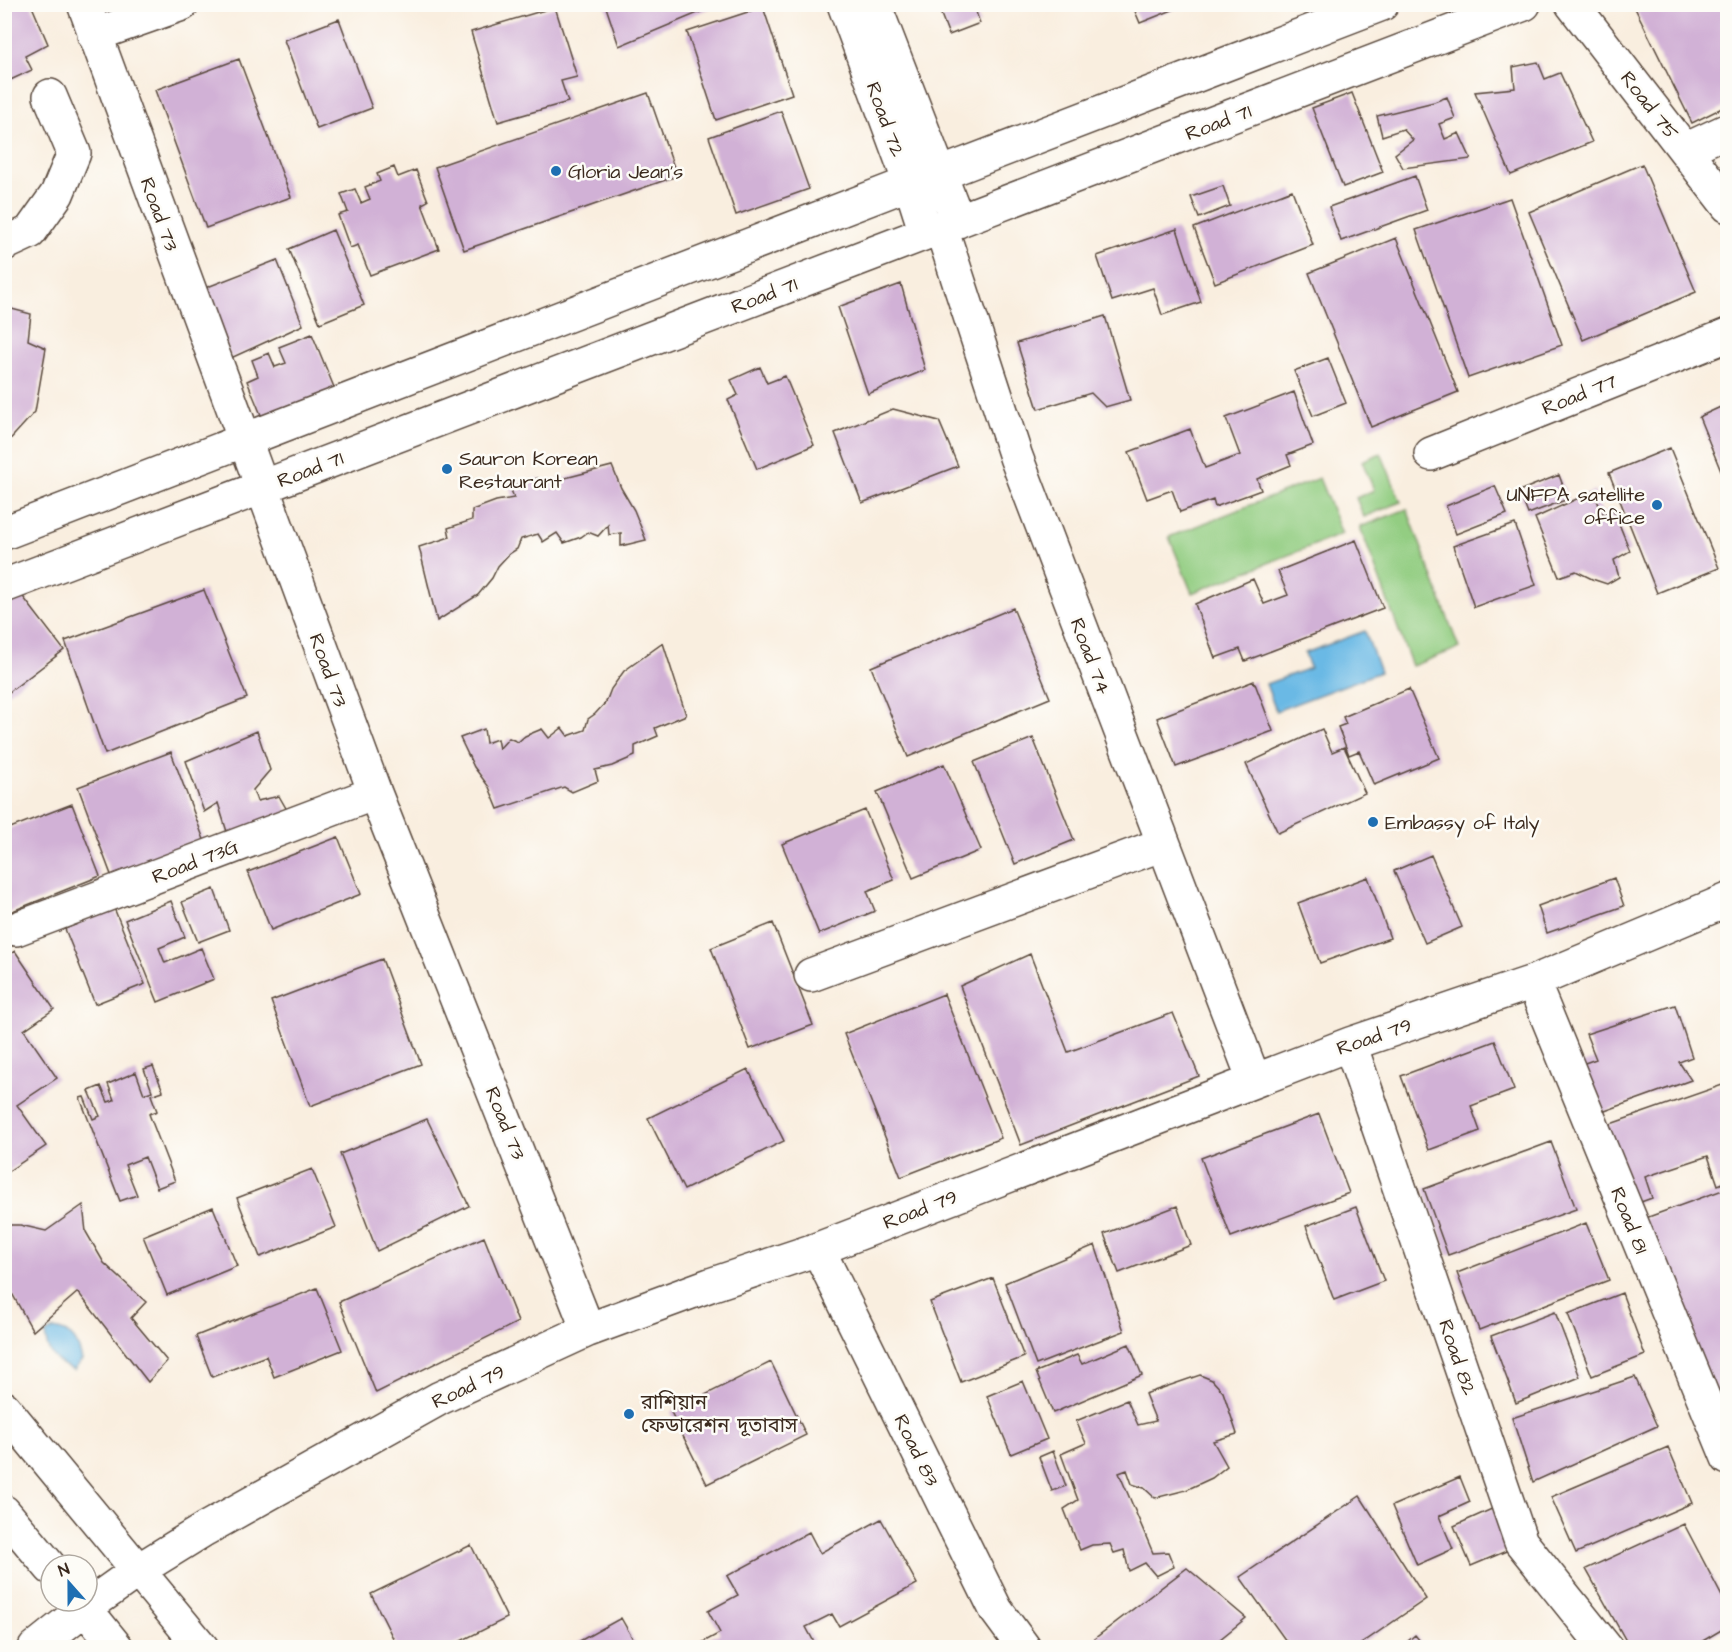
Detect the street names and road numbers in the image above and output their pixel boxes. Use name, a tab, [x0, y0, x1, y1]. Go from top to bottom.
street label: Road 75	[1613, 65, 1685, 146]
street label: Road 72	[859, 78, 912, 161]
street label: Road 71	[1181, 97, 1256, 148]
street label: Road 73	[133, 174, 185, 255]
street label: Road 71	[727, 270, 802, 321]
street label: Road 77	[1538, 367, 1621, 423]
street label: Road 71	[273, 444, 348, 495]
street label: Road 74	[1063, 614, 1118, 699]
street label: Road 73	[302, 630, 354, 711]
street label: Road 73G	[148, 833, 243, 891]
street label: Road 79	[1333, 1011, 1416, 1063]
street label: Road 73	[478, 1083, 532, 1164]
street label: Road 79	[879, 1183, 962, 1237]
street label: Road 81	[1603, 1183, 1655, 1258]
street label: Road 82	[1431, 1316, 1483, 1399]
street label: Road 79	[427, 1358, 510, 1416]
street label: Road 83	[887, 1410, 946, 1491]

